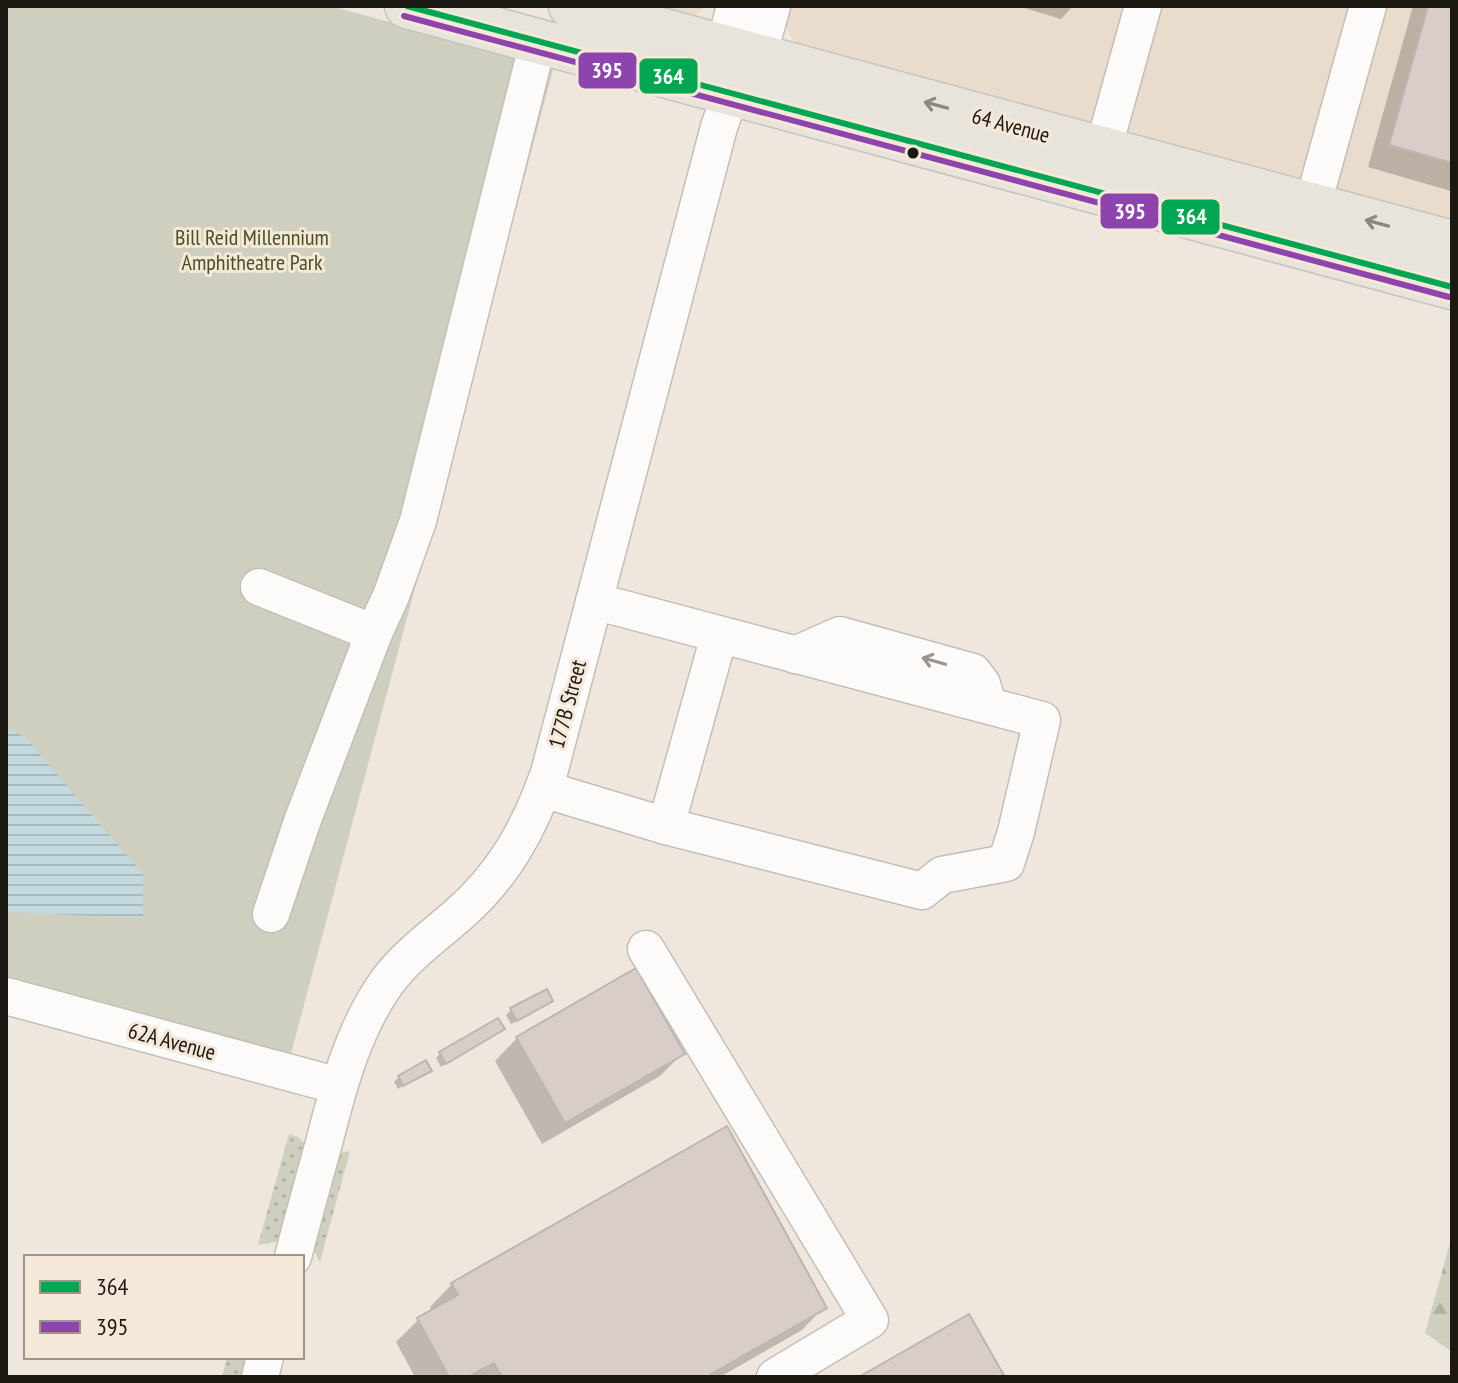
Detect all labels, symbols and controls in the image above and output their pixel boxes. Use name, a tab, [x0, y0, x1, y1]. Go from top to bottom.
line badge: 395	[577, 51, 638, 90]
text: 395	[591, 56, 623, 84]
line badge: 364	[638, 57, 699, 95]
text: 364	[652, 62, 684, 90]
one-way arrow	[924, 96, 950, 111]
street label: 64 Avenue	[969, 101, 1053, 149]
unlabelled marker	[905, 145, 921, 161]
line badge: 395	[1099, 192, 1160, 230]
text: 395	[1114, 197, 1146, 225]
line badge: 364	[1160, 198, 1221, 236]
text: 364	[1175, 202, 1207, 230]
one-way arrow	[1364, 215, 1390, 230]
park label: Bill Reid Millennium Amphitheatre Park	[175, 223, 329, 276]
one-way arrow	[921, 653, 947, 668]
street label: 177B Street	[542, 657, 592, 751]
street label: 62A Avenue	[125, 1016, 219, 1066]
legend	[24, 1255, 304, 1359]
text: 364	[96, 1271, 129, 1302]
text: 395	[96, 1311, 128, 1342]

